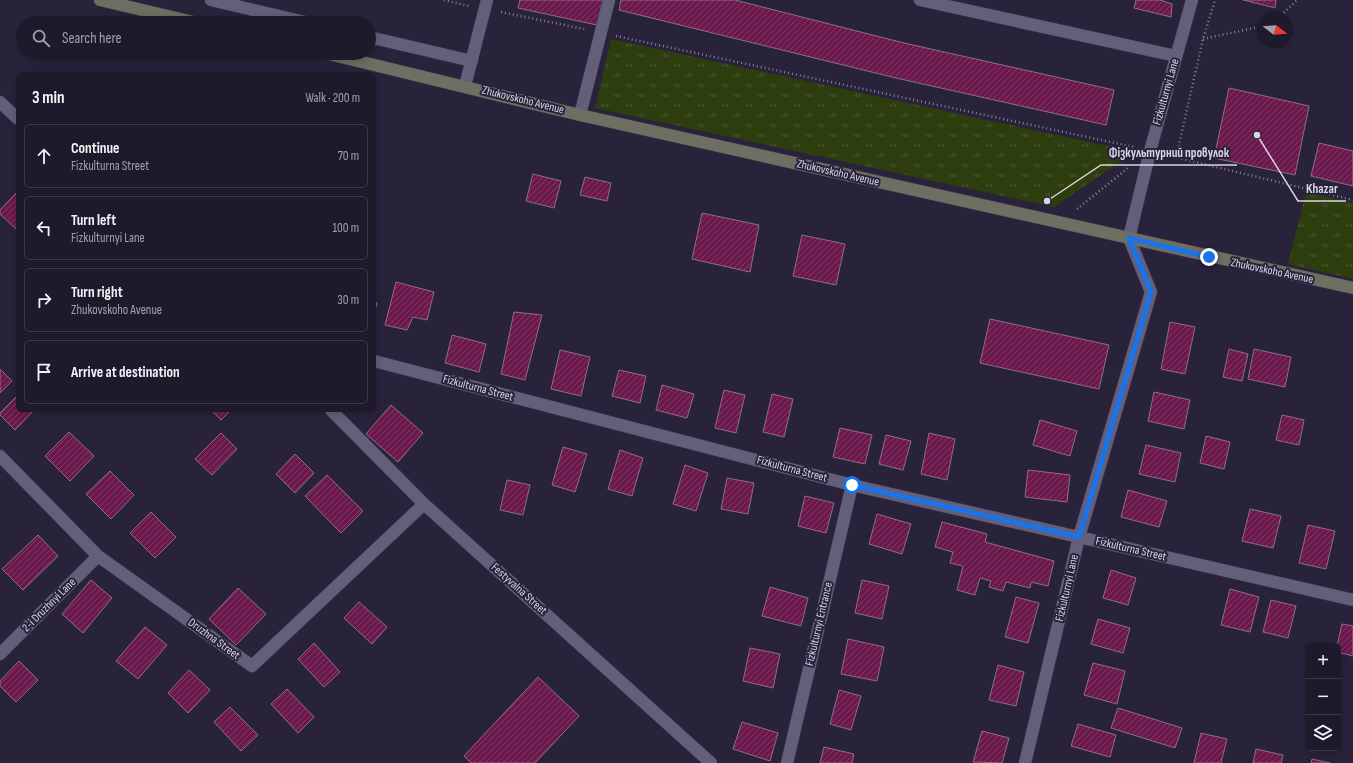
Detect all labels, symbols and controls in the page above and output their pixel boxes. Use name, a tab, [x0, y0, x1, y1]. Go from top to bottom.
north arrow	[1257, 12, 1293, 48]
search box	[16, 16, 376, 60]
icon: search	[30, 27, 52, 49]
text: Search here	[62, 29, 122, 48]
street label: Fizkulturnyi Lane	[1149, 57, 1183, 127]
street label: Zhukovskoho Avenue	[480, 83, 566, 117]
text: 3 min	[32, 88, 65, 108]
text: Walk · 200 m	[305, 90, 360, 106]
text: Continue	[71, 139, 120, 158]
callout: Фізкультурний провулок	[1101, 140, 1237, 165]
icon: ahead	[33, 145, 55, 167]
text: Фізкультурний провулок	[1109, 145, 1230, 161]
text: 70 m	[338, 148, 359, 164]
street label: Zhukovskoho Avenue	[795, 156, 881, 190]
text: Fizkulturna Street	[71, 158, 149, 174]
callout: Khazar	[1298, 176, 1346, 201]
text: Khazar	[1306, 181, 1338, 197]
text: Turn left	[71, 211, 116, 230]
icon: left	[33, 217, 55, 239]
text: 100 m	[332, 220, 359, 236]
text: Fizkulturnyi Lane	[71, 230, 145, 246]
route end	[1200, 248, 1218, 266]
street label: Zhukovskoho Avenue	[1229, 255, 1315, 287]
text: Turn right	[71, 283, 123, 302]
icon: right	[33, 289, 55, 311]
text: 30 m	[337, 292, 359, 308]
text: Zhukovskoho Avenue	[71, 302, 162, 318]
icon: arrive	[33, 361, 55, 383]
text: Arrive at destination	[71, 363, 180, 382]
street label: Fizkulturna Street	[441, 371, 515, 405]
street label: Fizkulturna Street	[755, 452, 829, 486]
route start	[843, 476, 861, 494]
street label: Fizkulturna Street	[1094, 534, 1168, 565]
street label: Fizkulturnyi Lane	[1052, 553, 1082, 623]
street label: Festyvalna Street	[488, 560, 550, 618]
street label: 2-i Druzhnyi Lane	[19, 575, 79, 635]
street label: Fizkulturnyi Entrance	[802, 580, 836, 667]
street label: Druzhna Street	[185, 615, 243, 663]
map controls	[1305, 643, 1341, 751]
button: +	[1305, 643, 1341, 679]
button: −	[1305, 679, 1341, 715]
button: layers	[1305, 715, 1341, 751]

